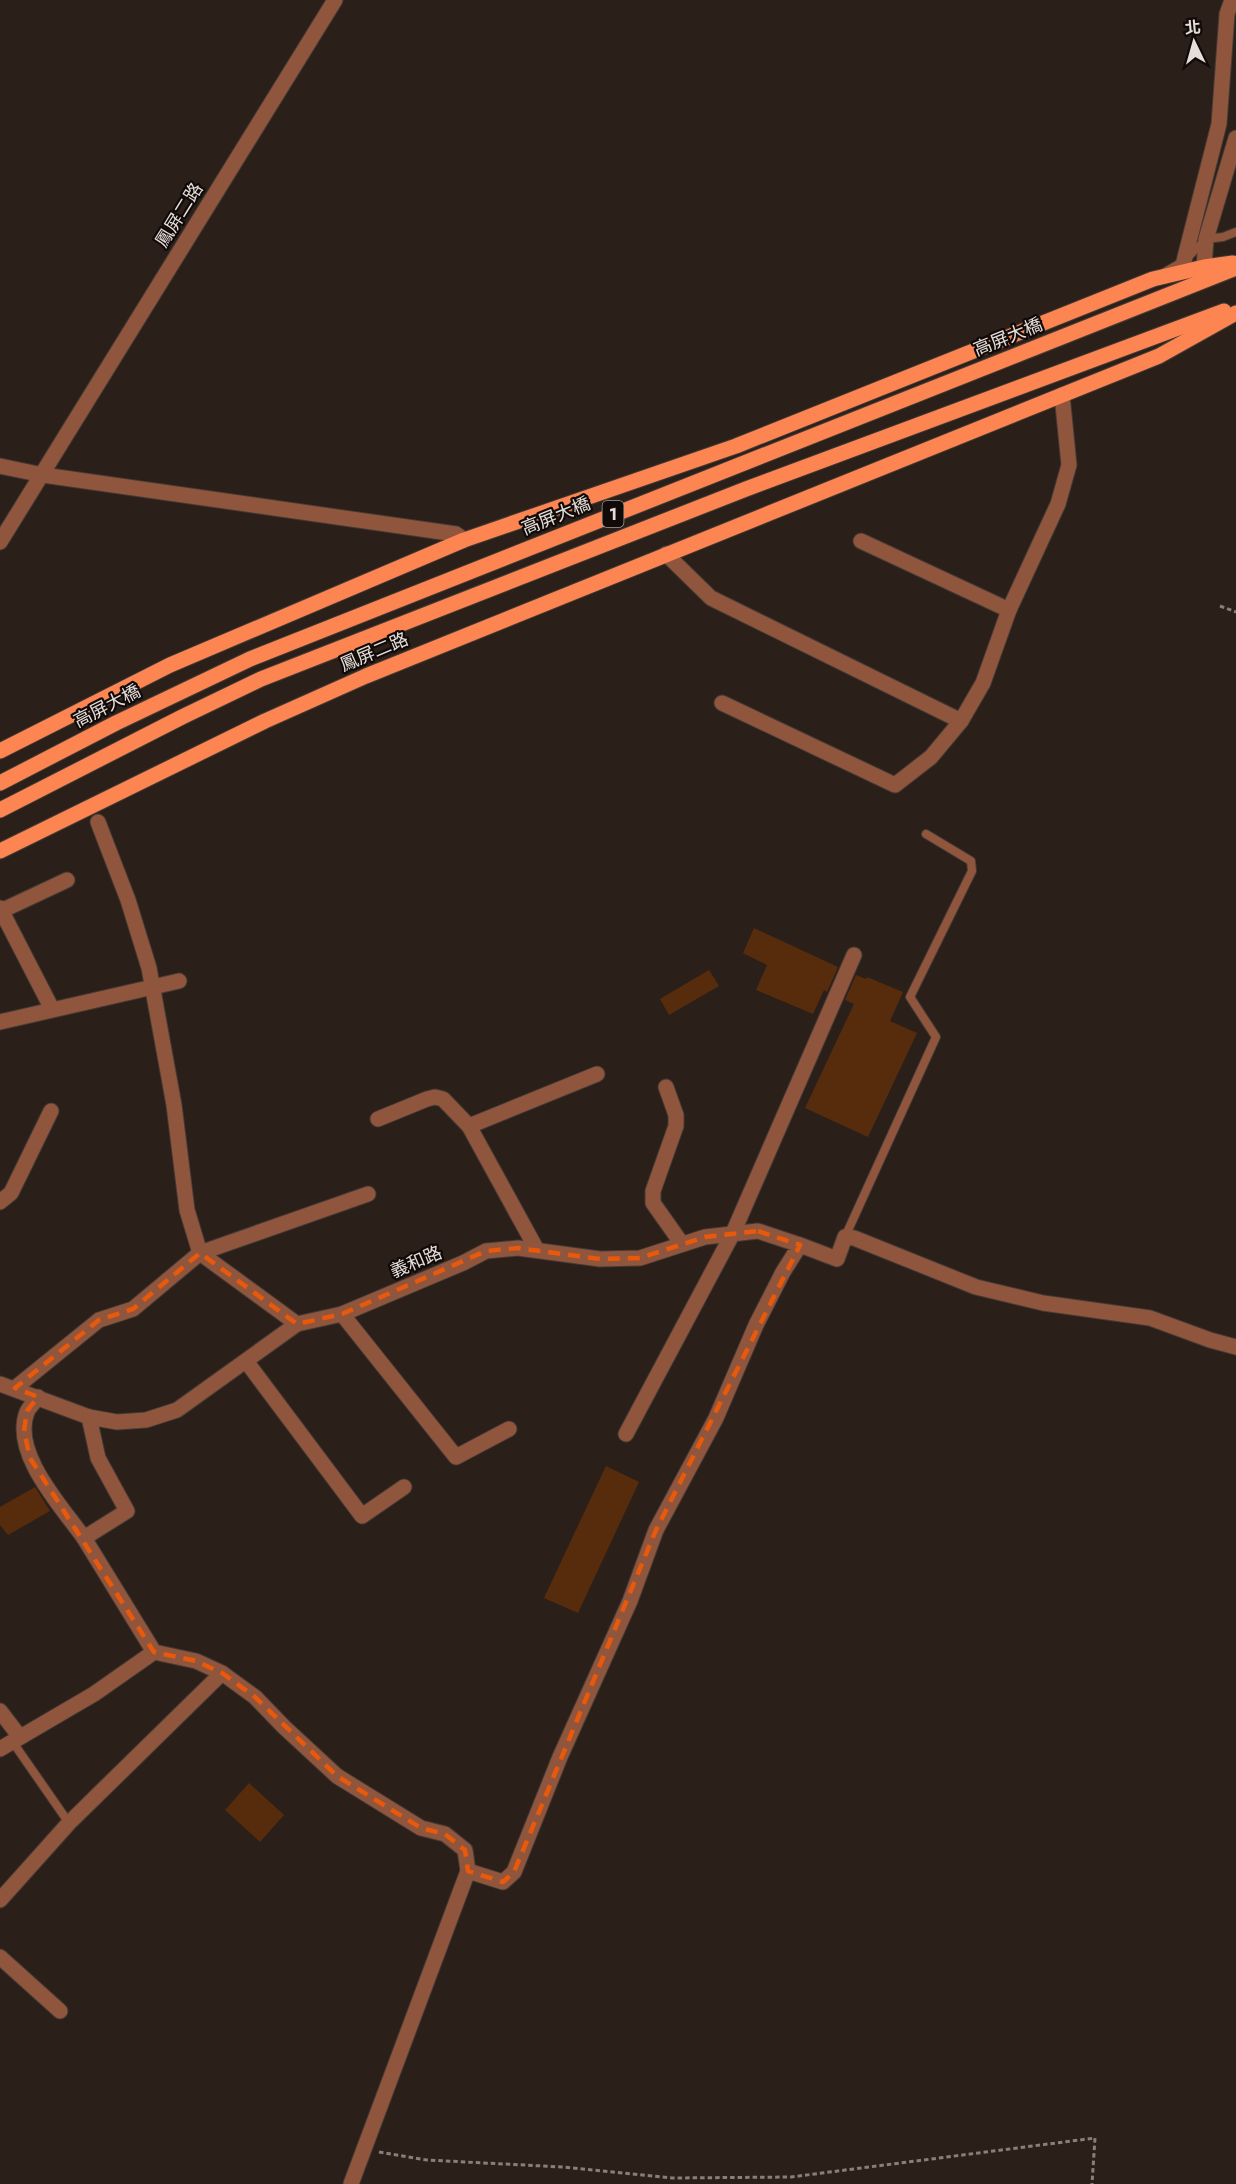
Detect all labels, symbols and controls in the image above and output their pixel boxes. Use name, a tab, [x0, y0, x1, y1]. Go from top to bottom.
north arrow	[1164, 12, 1224, 72]
text: 北	[1184, 15, 1202, 40]
street label: 鳳屏二路	[149, 178, 209, 252]
street label: 高屏大橋	[970, 311, 1046, 363]
street label: 高屏大橋	[518, 490, 594, 542]
road number: 1	[602, 501, 624, 527]
street label: 鳳屏二路	[336, 626, 412, 678]
street label: 高屏大橋	[69, 678, 145, 734]
street label: 義和路	[386, 1239, 446, 1285]

